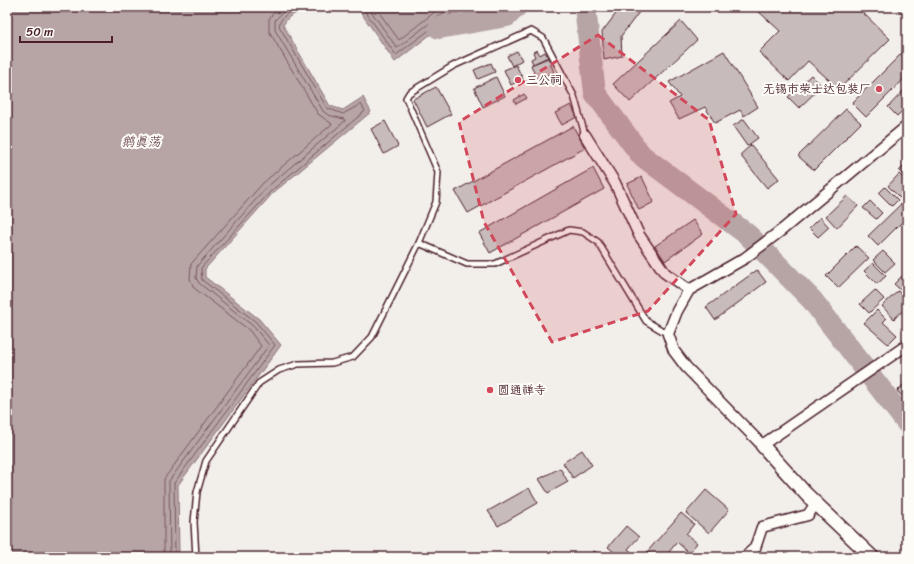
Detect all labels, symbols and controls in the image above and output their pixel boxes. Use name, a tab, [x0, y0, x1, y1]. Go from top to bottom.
scale bar	[20, 18, 112, 44]
text: 50 m	[26, 21, 53, 43]
place label: 三公祠	[526, 69, 562, 91]
marker: 三公祠	[513, 75, 523, 85]
place label: 无锡市荣士达包装厂	[763, 78, 871, 100]
marker: 无锡市荣士达包装厂	[874, 84, 884, 94]
water label: 鹅真荡	[121, 130, 162, 153]
place label: 圆通禅寺	[498, 379, 546, 401]
marker: 圆通禅寺	[485, 385, 495, 395]

